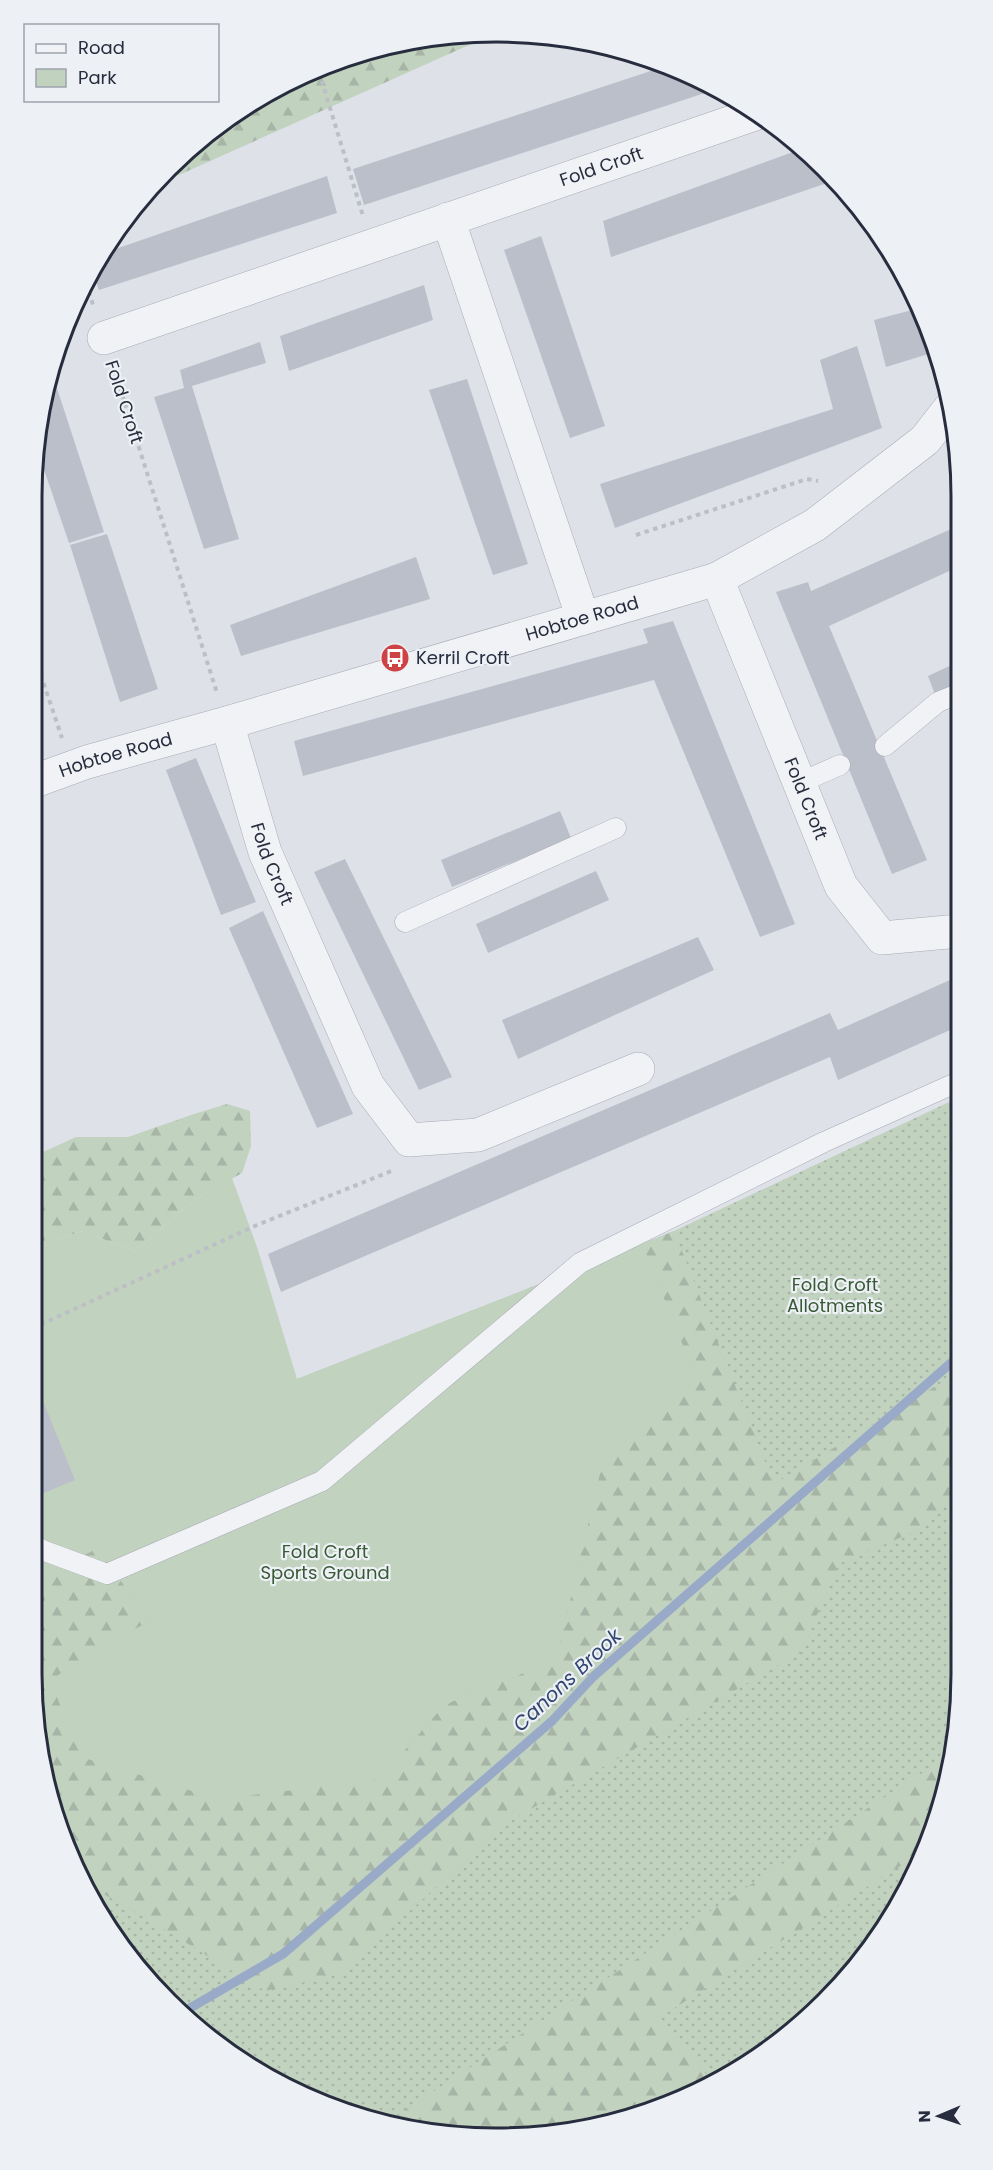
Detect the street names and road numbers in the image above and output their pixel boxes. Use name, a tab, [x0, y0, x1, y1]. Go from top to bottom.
street label: Fold Croft	[556, 140, 646, 192]
street label: Fold Croft	[99, 357, 150, 447]
street label: Hobtoe Road	[522, 590, 642, 647]
street label: Hobtoe Road	[55, 726, 175, 783]
street label: Fold Croft	[778, 754, 834, 843]
street label: Fold Croft	[245, 820, 300, 909]

